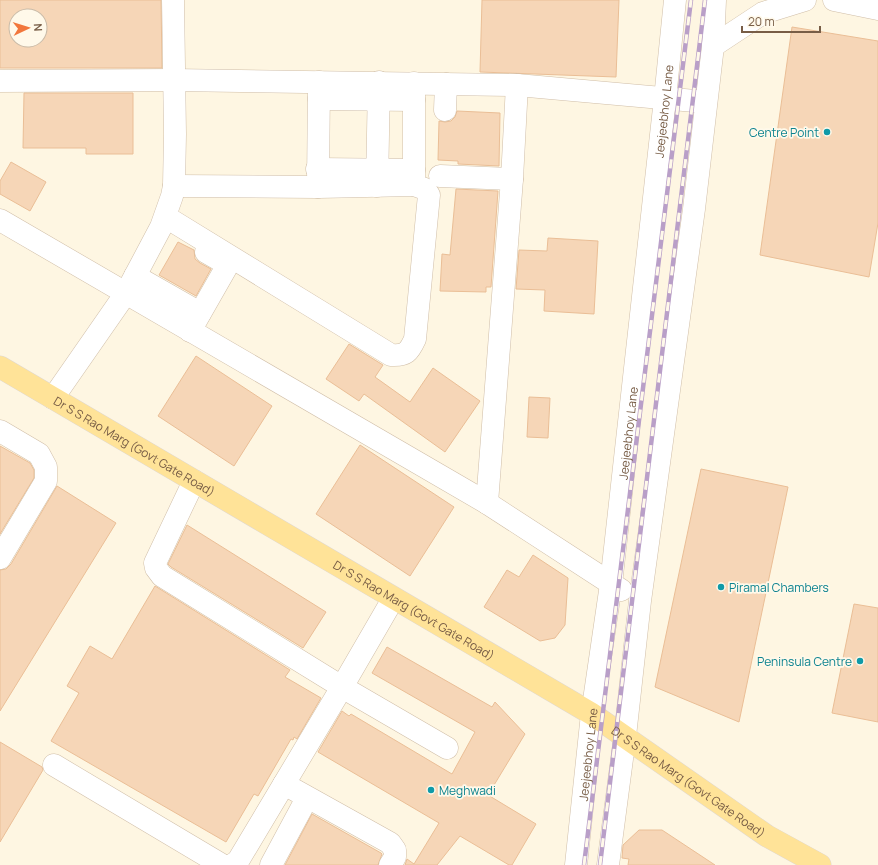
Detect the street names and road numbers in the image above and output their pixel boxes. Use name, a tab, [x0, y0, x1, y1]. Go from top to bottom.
street label: Jeejeebhoy Lane	[650, 64, 677, 159]
street label: Jeejeebhoy Lane	[614, 386, 641, 481]
street label: Dr S S Rao Marg (Govt Gate Road)	[51, 392, 218, 500]
street label: Dr S S Rao Marg (Govt Gate Road)	[330, 556, 498, 664]
street label: Jeejeebhoy Lane	[574, 707, 601, 802]
street label: Dr S S Rao Marg (Govt Gate Road)	[608, 722, 769, 841]

